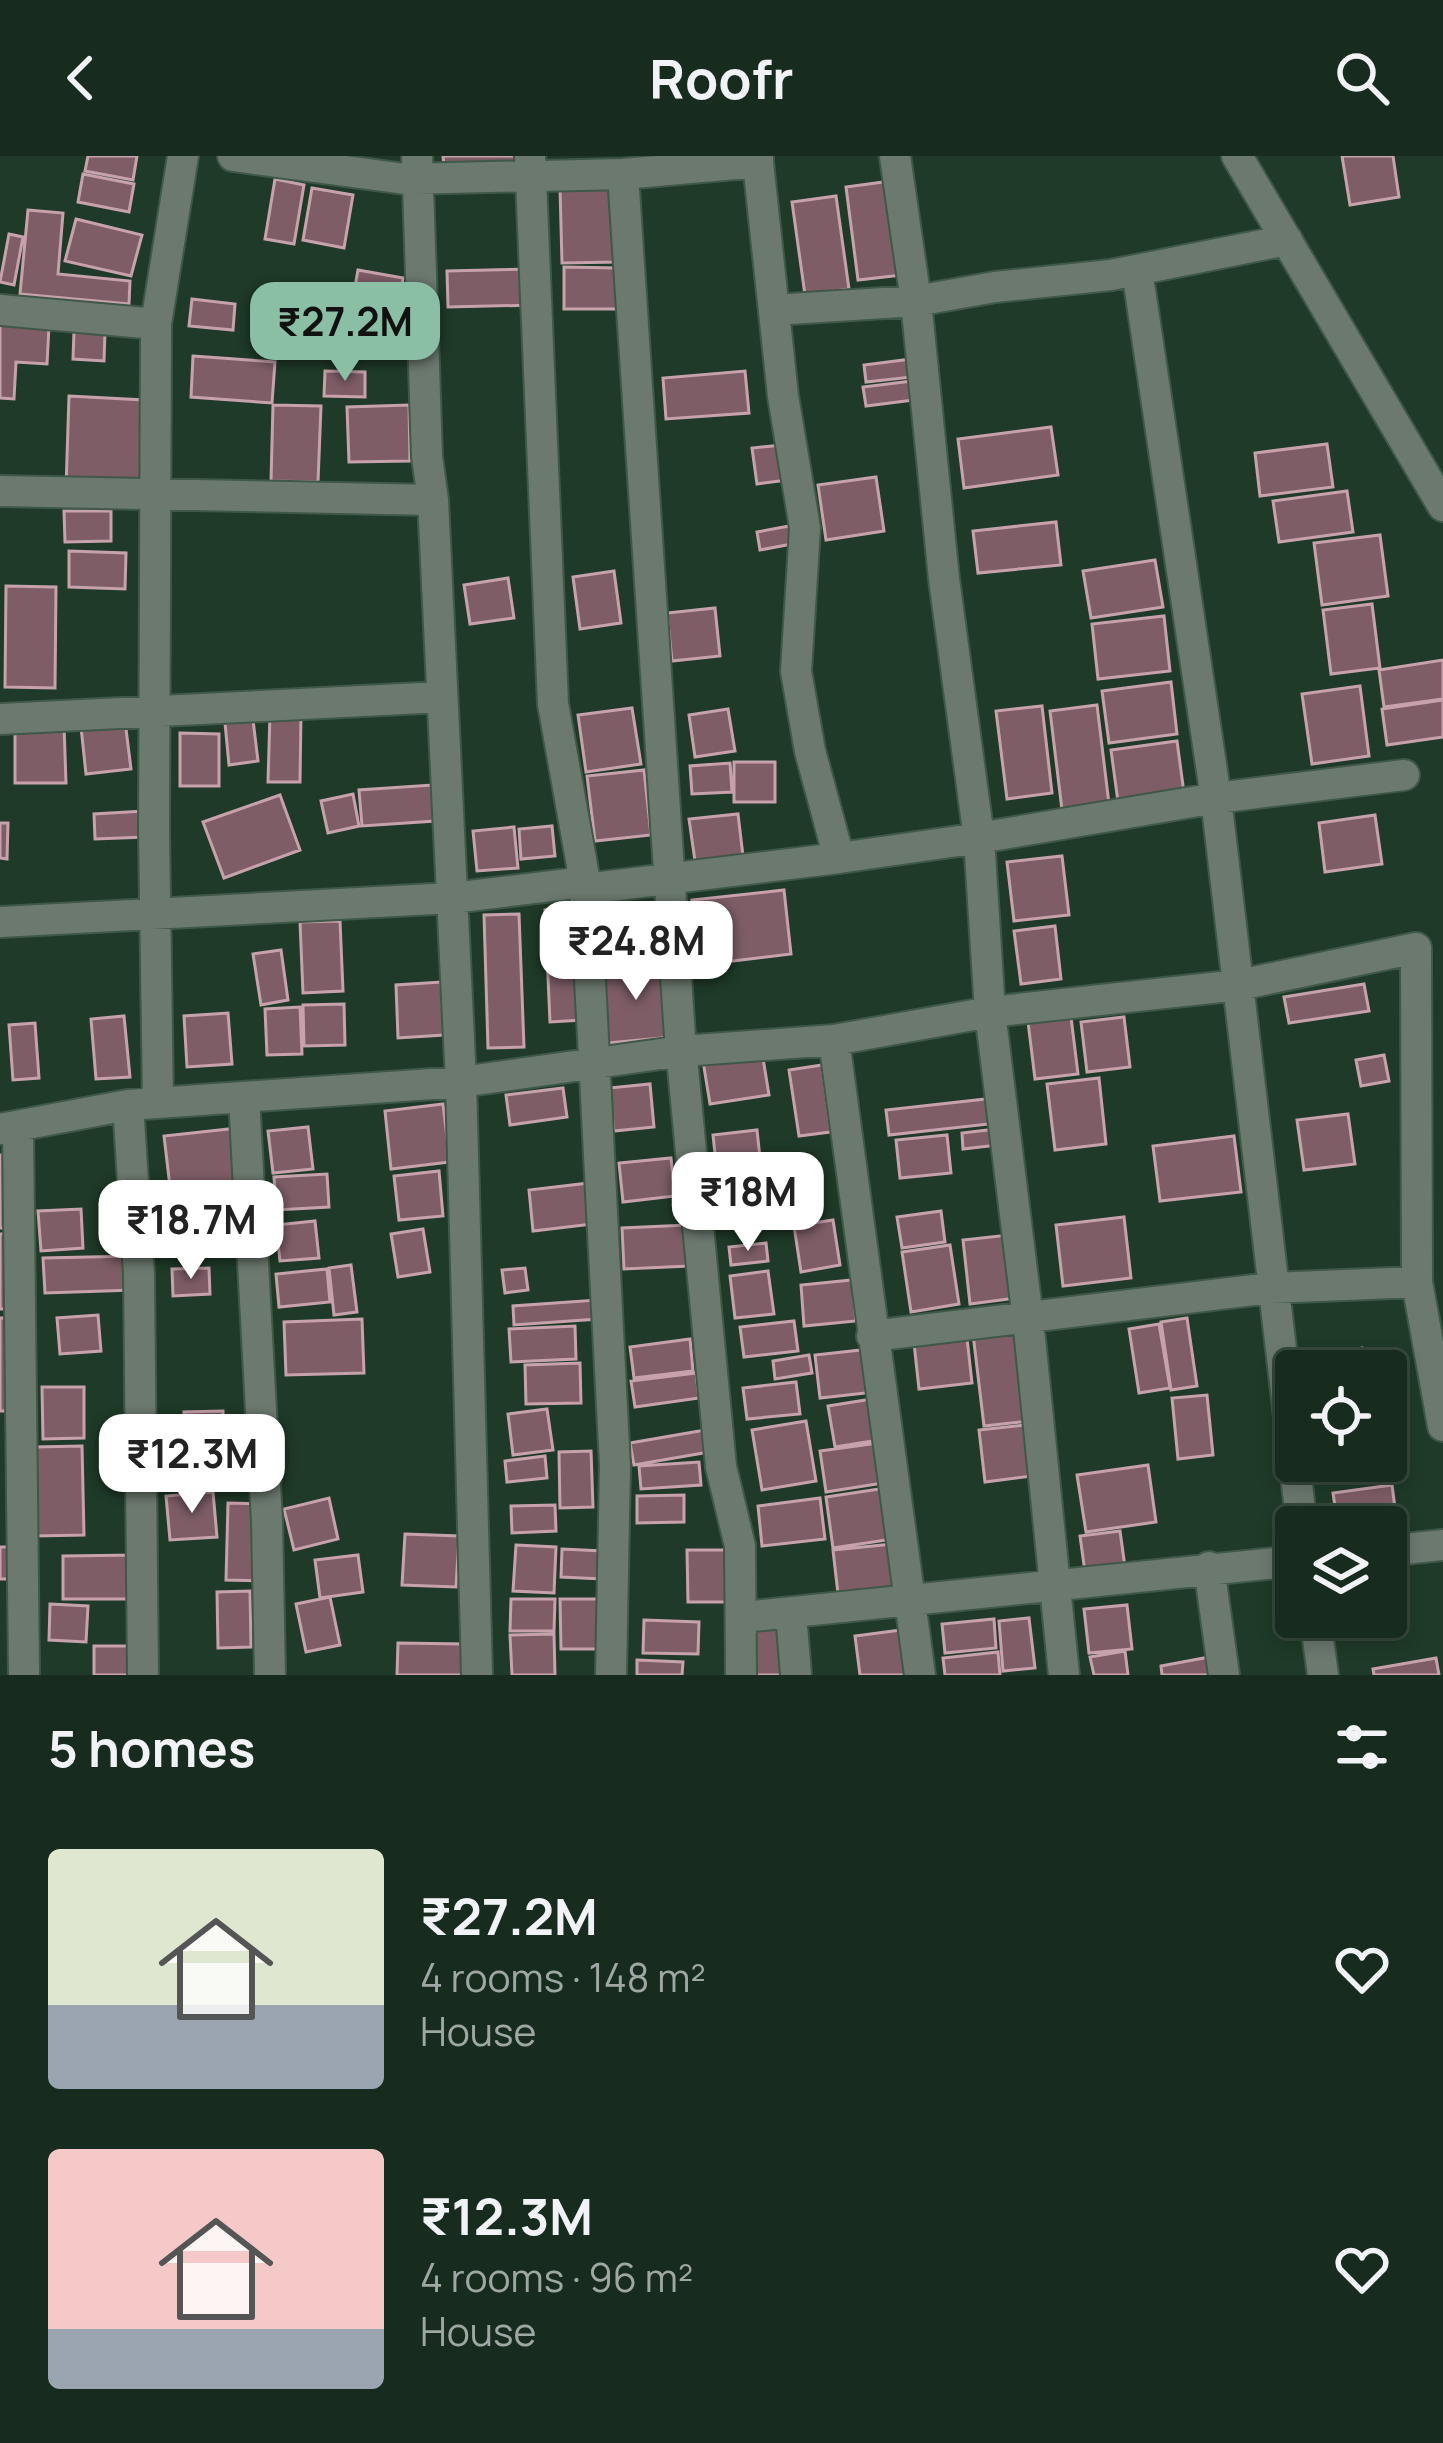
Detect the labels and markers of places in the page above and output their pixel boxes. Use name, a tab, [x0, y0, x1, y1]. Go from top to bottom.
pin: ₹27.2M	[247, 282, 443, 384]
pin: ₹24.8M	[538, 901, 734, 1003]
pin: ₹18M	[677, 1152, 819, 1254]
pin: ₹18.7M	[93, 1180, 289, 1282]
pin: ₹12.3M	[94, 1414, 290, 1516]

